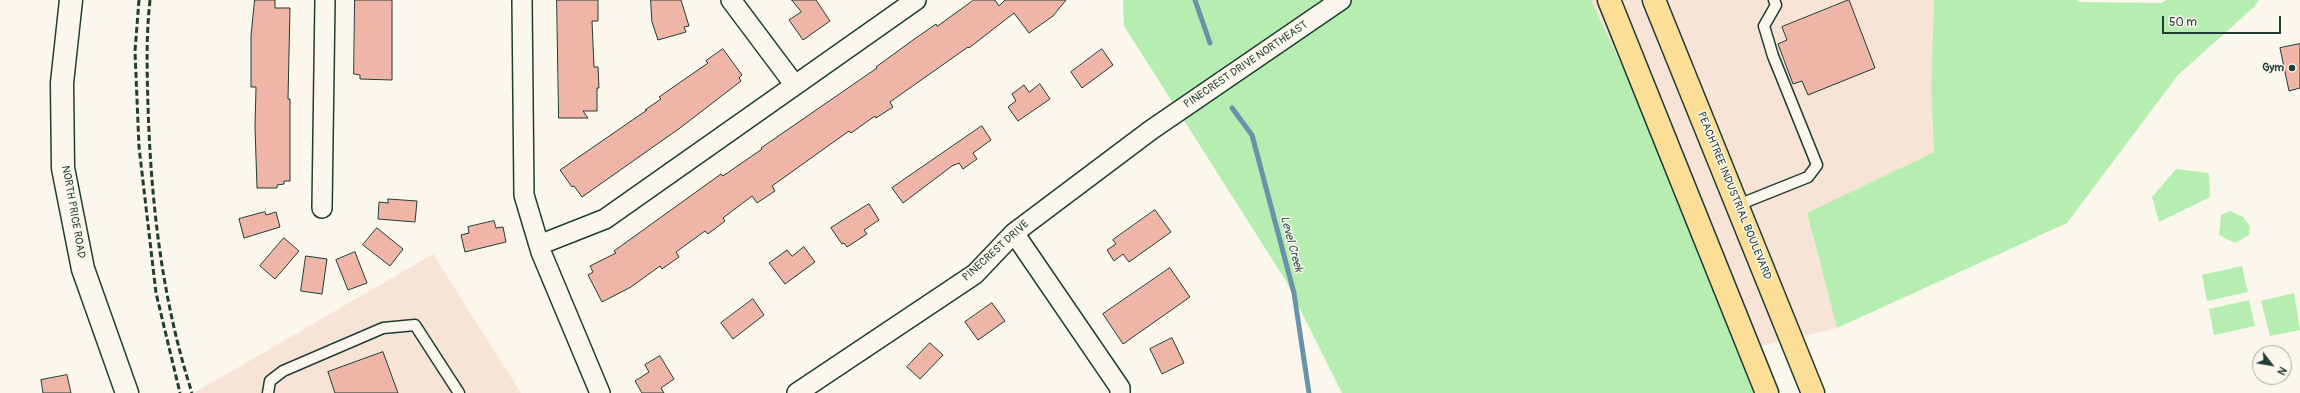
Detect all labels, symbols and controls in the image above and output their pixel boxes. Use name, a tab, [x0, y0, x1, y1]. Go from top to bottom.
scale bar	[2164, 8, 2283, 34]
text: 50 m	[2169, 15, 2197, 30]
street label: PINECREST DRIVE NORTHEAST	[1182, 19, 1310, 111]
place label: Gym	[2262, 61, 2284, 75]
marker: Gym	[2287, 63, 2297, 73]
street label: PEACHTREE INDUSTRIAL BOULEVARD	[1694, 110, 1774, 282]
street label: NORTH PRICE ROAD	[58, 165, 88, 259]
water label: Level Creek	[1277, 214, 1305, 274]
street label: PINECREST DRIVE	[960, 218, 1032, 284]
north arrow	[2252, 345, 2292, 385]
text: N	[2274, 364, 2289, 377]

